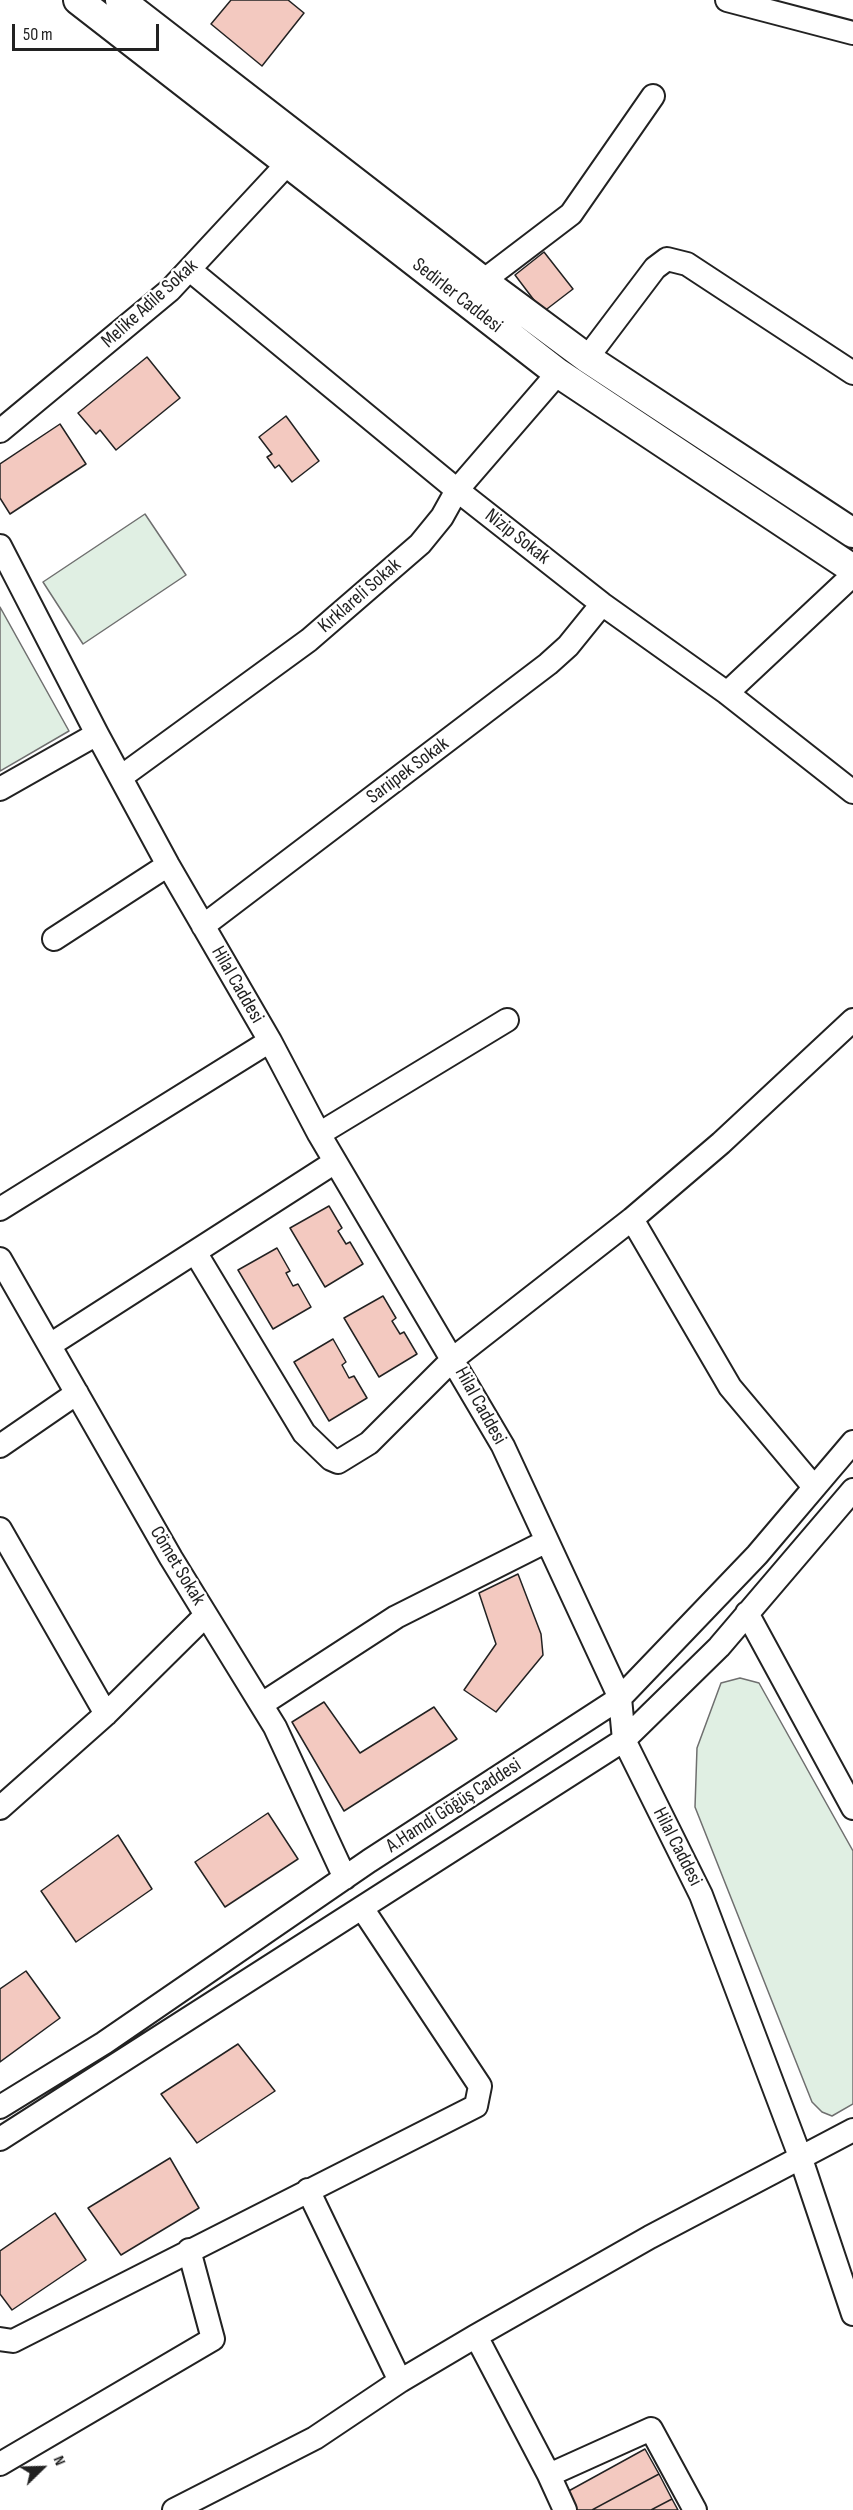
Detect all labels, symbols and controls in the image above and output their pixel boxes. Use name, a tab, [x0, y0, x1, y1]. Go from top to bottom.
scale bar	[15, 12, 162, 50]
text: 50 m	[23, 24, 53, 45]
street label: Sedirler Caddesi	[407, 253, 507, 339]
street label: Melike Adile Sokak	[97, 254, 203, 354]
street label: Nizip Sokak	[480, 504, 554, 570]
street label: Kırklareli Sokak	[314, 554, 406, 638]
street label: Sarıipek Sokak	[362, 732, 454, 810]
street label: Hilal Caddesi	[205, 942, 269, 1028]
street label: Hilal Caddesi	[449, 1363, 511, 1449]
street label: Cömet Sokak	[144, 1522, 210, 1610]
street label: A.Hamdi Göğüş Caddesi	[382, 1753, 526, 1859]
street label: Hilal Caddesi	[647, 1804, 707, 1890]
north arrow	[12, 2438, 72, 2498]
text: N	[49, 2453, 69, 2468]

